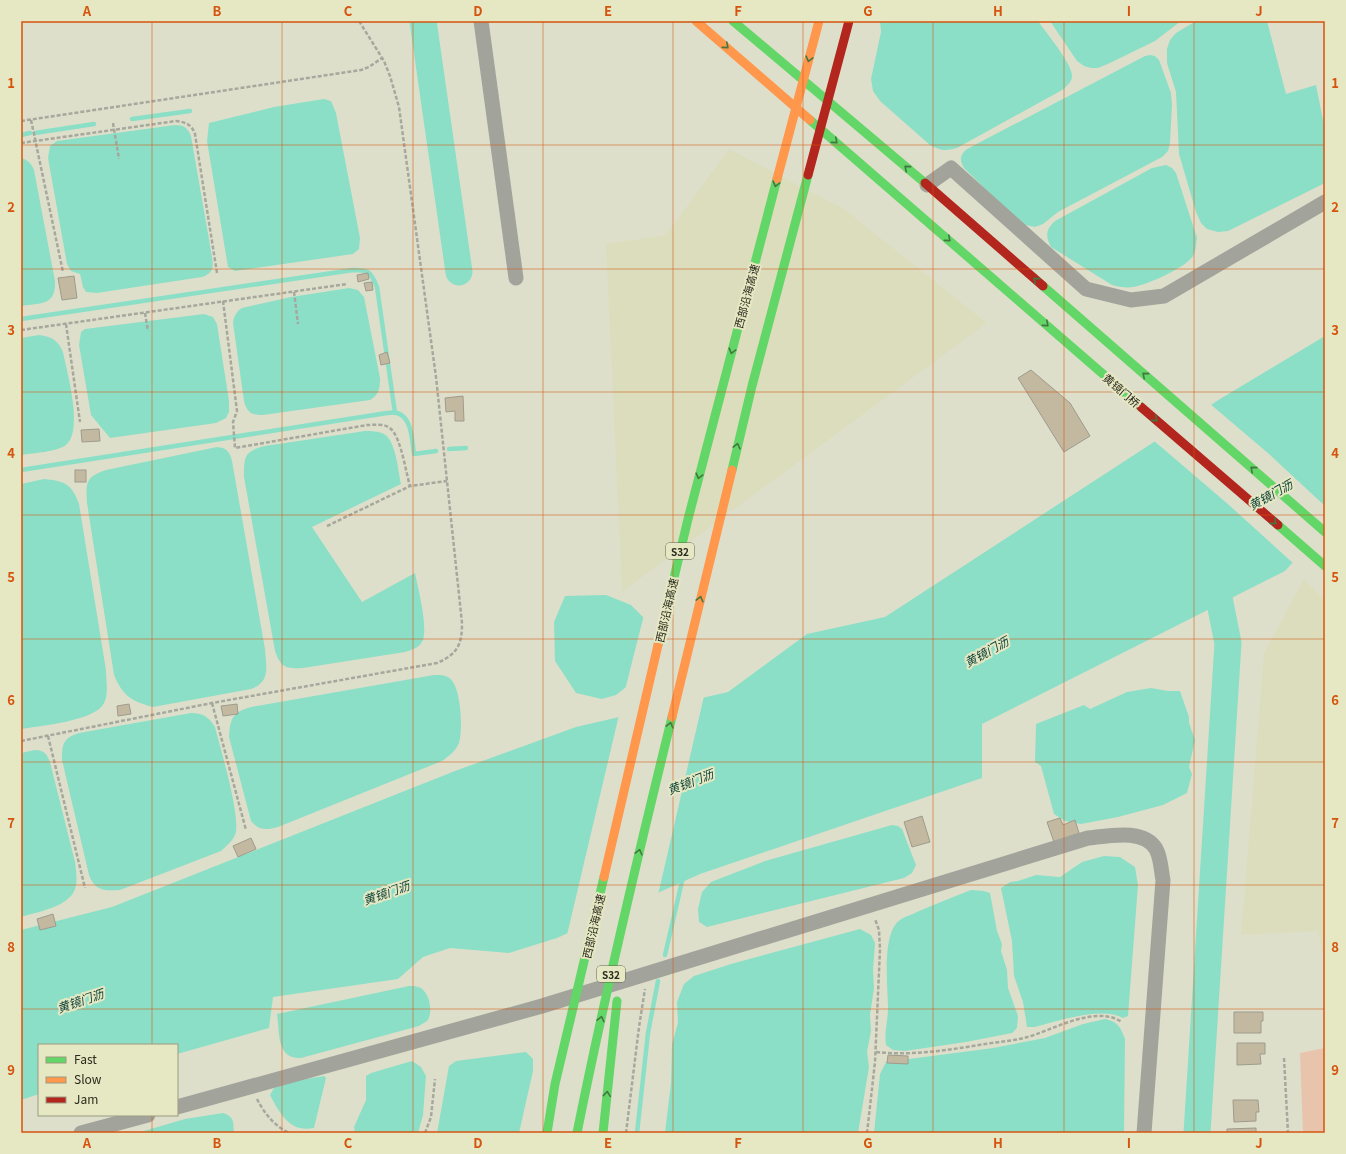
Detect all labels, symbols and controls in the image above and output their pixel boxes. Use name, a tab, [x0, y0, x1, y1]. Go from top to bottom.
text: A	[82, 1, 92, 20]
text: B	[213, 1, 222, 20]
text: C	[344, 1, 353, 20]
text: D	[473, 1, 483, 20]
text: E	[604, 1, 612, 20]
text: F	[734, 1, 742, 20]
text: G	[863, 1, 873, 20]
text: H	[993, 1, 1003, 20]
text: I	[1127, 1, 1131, 20]
text: J	[1255, 1, 1263, 20]
one-way arrow	[721, 42, 728, 49]
one-way arrow	[805, 55, 814, 62]
text: 1	[7, 73, 15, 92]
text: 1	[1331, 73, 1339, 92]
one-way arrow	[830, 136, 837, 143]
one-way arrow	[904, 166, 912, 173]
one-way arrow	[772, 181, 781, 188]
text: 2	[7, 197, 15, 216]
text: 2	[1331, 197, 1339, 216]
one-way arrow	[944, 234, 951, 241]
street label: 西部沿海高速	[730, 262, 762, 330]
one-way arrow	[1034, 278, 1041, 285]
one-way arrow	[1042, 319, 1049, 326]
text: 3	[7, 320, 15, 339]
text: 3	[1331, 320, 1339, 339]
one-way arrow	[728, 347, 737, 354]
street label: 黄镜门桥	[1100, 370, 1144, 410]
one-way arrow	[1142, 372, 1150, 379]
one-way arrow	[1150, 414, 1158, 421]
one-way arrow	[733, 442, 741, 449]
text: 4	[7, 443, 15, 462]
text: 4	[1331, 443, 1339, 462]
one-way arrow	[1251, 467, 1258, 474]
one-way arrow	[695, 473, 704, 480]
water label: 黄镜门沥	[1245, 474, 1297, 513]
one-way arrow	[1270, 518, 1277, 525]
road number: S32	[666, 543, 694, 559]
text: 5	[7, 567, 15, 586]
text: 5	[1331, 567, 1339, 586]
street label: 西部沿海高速	[651, 576, 681, 644]
one-way arrow	[696, 596, 704, 602]
water label: 黄镜门沥	[961, 631, 1013, 670]
text: 6	[7, 690, 15, 709]
text: 6	[1331, 690, 1339, 709]
one-way arrow	[665, 722, 673, 729]
water label: 黄镜门沥	[665, 764, 717, 798]
text: 7	[7, 813, 15, 832]
text: 7	[1331, 813, 1339, 832]
one-way arrow	[634, 849, 642, 855]
water label: 黄镜门沥	[361, 876, 413, 908]
street label: 西部沿海高速	[578, 892, 608, 960]
text: 8	[7, 937, 15, 956]
text: 8	[1331, 937, 1339, 956]
road number: S32	[597, 966, 625, 982]
water label: 黄镜门沥	[55, 984, 107, 1016]
one-way arrow	[596, 1016, 604, 1023]
legend	[38, 1044, 178, 1116]
text: Fast	[74, 1050, 97, 1067]
text: 9	[7, 1060, 15, 1079]
text: 9	[1331, 1060, 1339, 1079]
text: Slow	[74, 1070, 102, 1087]
text: Jam	[74, 1090, 98, 1107]
one-way arrow	[603, 1091, 612, 1097]
text: A	[82, 1133, 92, 1152]
text: B	[213, 1133, 222, 1152]
text: C	[344, 1133, 353, 1152]
text: D	[473, 1133, 483, 1152]
text: E	[604, 1133, 612, 1152]
text: F	[734, 1133, 742, 1152]
text: G	[863, 1133, 873, 1152]
text: H	[993, 1133, 1003, 1152]
text: I	[1127, 1133, 1131, 1152]
text: J	[1255, 1133, 1263, 1152]

